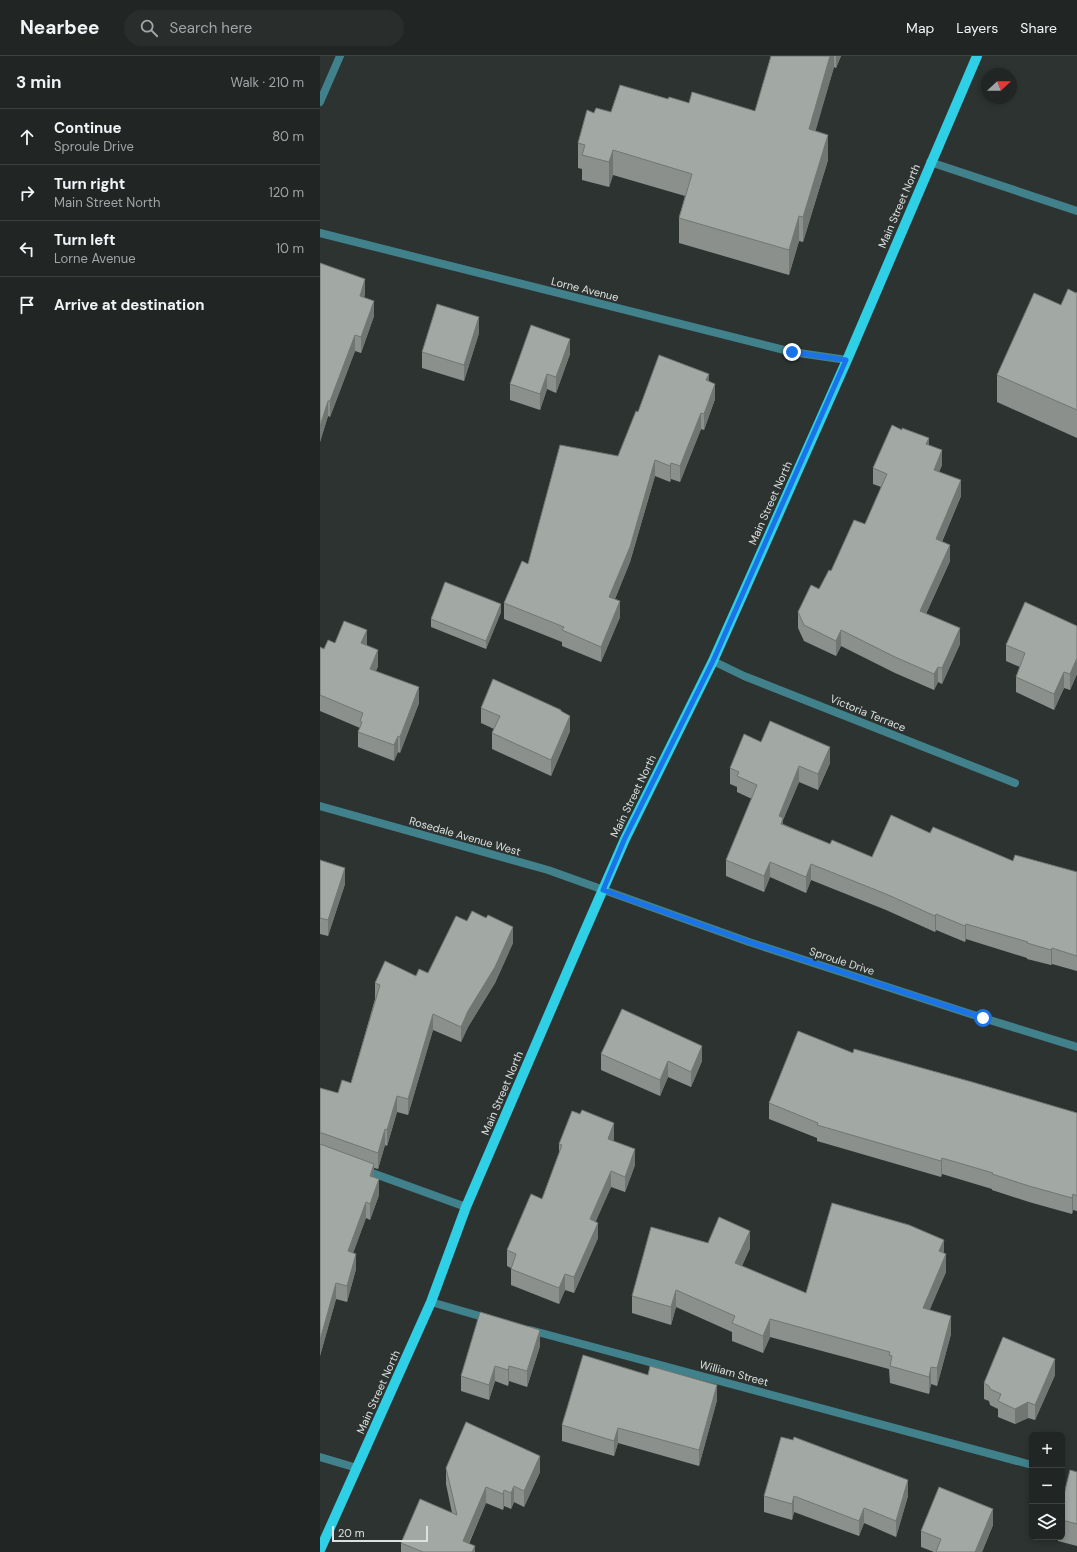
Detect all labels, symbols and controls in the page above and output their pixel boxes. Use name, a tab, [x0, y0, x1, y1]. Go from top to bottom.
search box	[124, 10, 404, 46]
text: Nearbee	[20, 15, 100, 40]
icon: search	[138, 17, 160, 39]
text: Search here	[170, 18, 252, 38]
text: Map	[906, 19, 934, 37]
text: Layers	[956, 19, 998, 37]
text: Share	[1020, 19, 1057, 37]
north arrow	[981, 68, 1017, 104]
text: 3 min	[16, 71, 61, 93]
text: Walk · 210 m	[231, 74, 304, 91]
text: Continue	[54, 118, 122, 138]
icon: ahead	[16, 126, 38, 148]
text: 80 m	[272, 128, 304, 145]
text: Sproule Drive	[54, 138, 134, 155]
street label: Main Street North	[875, 162, 923, 250]
text: Turn right	[54, 174, 125, 194]
icon: right	[16, 182, 38, 204]
text: 120 m	[269, 184, 304, 201]
text: Main Street North	[54, 194, 160, 211]
text: Turn left	[54, 230, 115, 250]
icon: left	[16, 238, 38, 260]
text: 10 m	[276, 240, 304, 257]
text: Lorne Avenue	[54, 250, 136, 267]
street label: Lorne Avenue	[550, 274, 620, 304]
icon: arrive	[16, 294, 38, 316]
text: Arrive at destination	[54, 295, 205, 315]
route end	[783, 343, 801, 361]
street label: Main Street North	[745, 459, 795, 547]
street label: Victoria Terrace	[828, 691, 908, 735]
street label: Main Street North	[607, 752, 659, 840]
street label: Rosedale Avenue West	[408, 813, 522, 859]
street label: Sproule Drive	[808, 944, 876, 978]
route start	[974, 1009, 992, 1027]
street label: Main Street North	[478, 1049, 526, 1137]
street label: Main Street North	[353, 1348, 403, 1436]
street label: William Street	[698, 1357, 770, 1389]
map controls	[1029, 1432, 1065, 1540]
button: +	[1029, 1432, 1065, 1468]
button: −	[1029, 1468, 1065, 1504]
button: layers	[1029, 1504, 1065, 1540]
scale bar	[332, 1524, 428, 1543]
text: 20 m	[338, 1526, 364, 1540]

